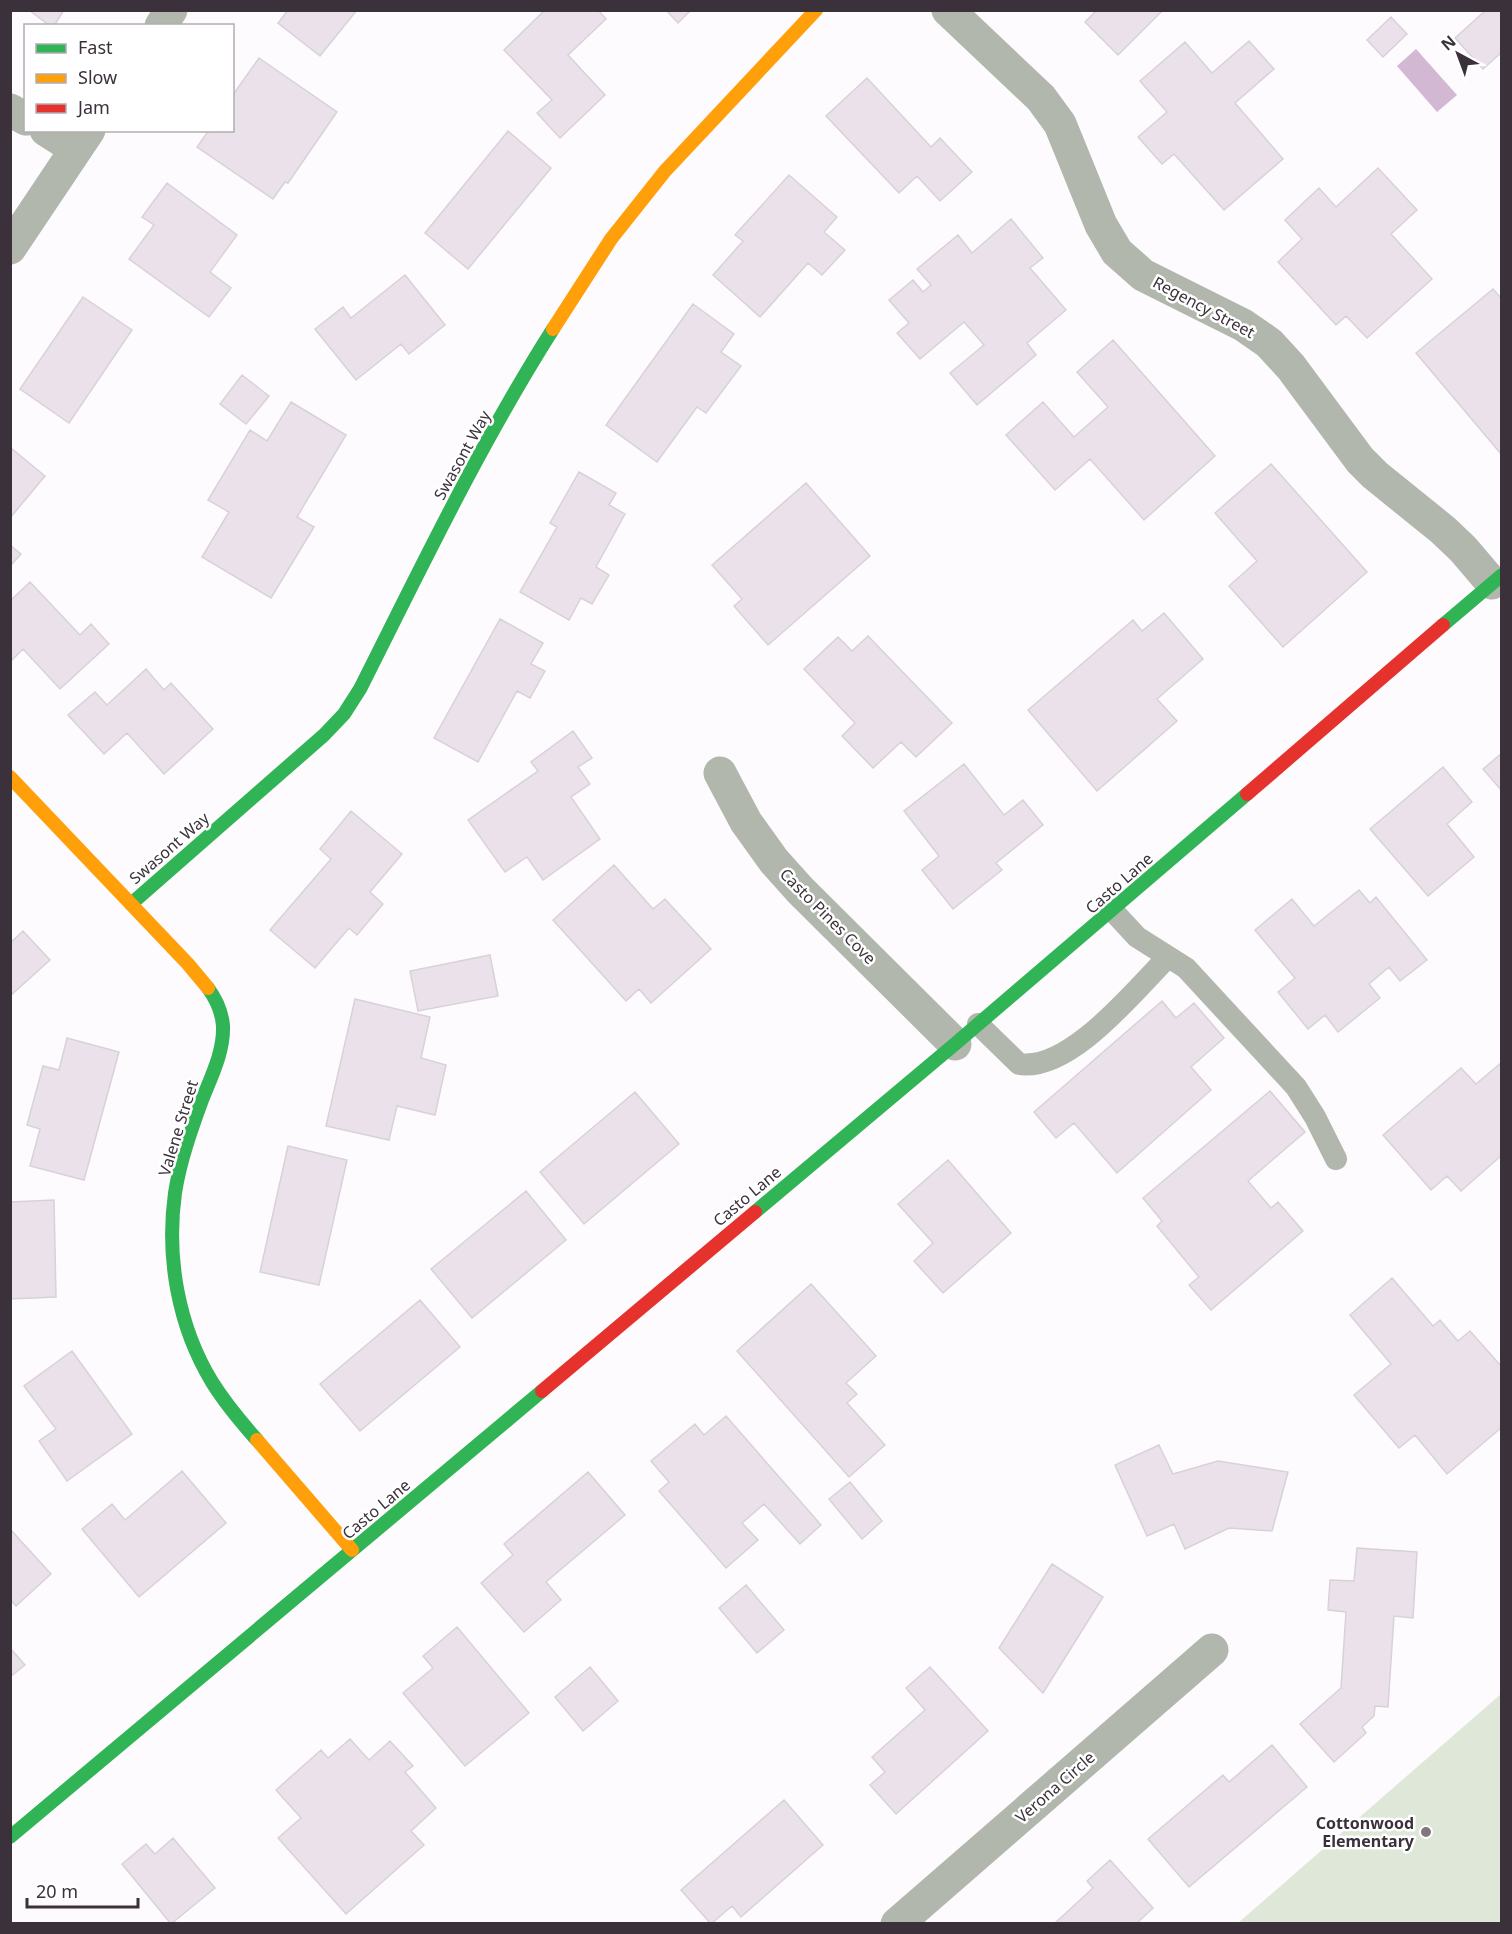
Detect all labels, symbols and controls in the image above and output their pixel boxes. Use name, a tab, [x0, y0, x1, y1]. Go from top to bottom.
legend	[24, 24, 234, 132]
north arrow	[1428, 24, 1488, 84]
text: N	[1436, 30, 1460, 55]
text: Fast	[78, 35, 113, 59]
text: Slow	[78, 65, 117, 89]
text: Jam	[76, 95, 110, 119]
street label: Regency Street	[1149, 271, 1259, 343]
street label: Swasont Way	[428, 406, 496, 504]
street label: Swasont Way	[124, 807, 214, 889]
street label: Casto Lane	[1081, 848, 1157, 918]
street label: Casto Pines Cove	[775, 863, 881, 969]
street label: Valene Street	[153, 1077, 203, 1179]
street label: Casto Lane	[708, 1161, 786, 1231]
street label: Casto Lane	[337, 1474, 415, 1544]
street label: Verona Circle	[1011, 1746, 1099, 1828]
place label: Cottonwood Elementary	[1316, 1812, 1415, 1852]
marker: Cottonwood Elementary	[1419, 1825, 1433, 1839]
scale bar	[27, 1871, 138, 1909]
text: 20 m	[36, 1879, 78, 1903]

